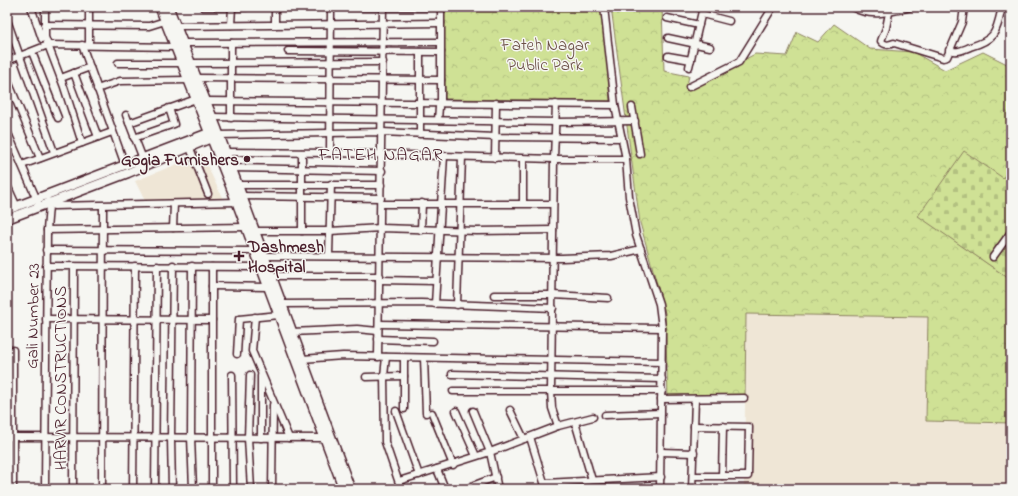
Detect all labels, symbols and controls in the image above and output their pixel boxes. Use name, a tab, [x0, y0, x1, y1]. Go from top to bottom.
park label: Fateh Nagar Public Park	[500, 33, 590, 78]
district label: FATEH NAGAR	[317, 143, 444, 169]
place label: Gogia Furnishers	[121, 148, 239, 175]
marker: Gogia Furnishers	[242, 154, 252, 164]
place label: Dashmesh Hospital	[247, 235, 324, 280]
marker: Dashmesh Hospital	[233, 250, 245, 262]
street label: Gali Number 23	[20, 263, 47, 369]
street label: HARVIR CONSTRUCTIONS	[49, 286, 74, 470]

